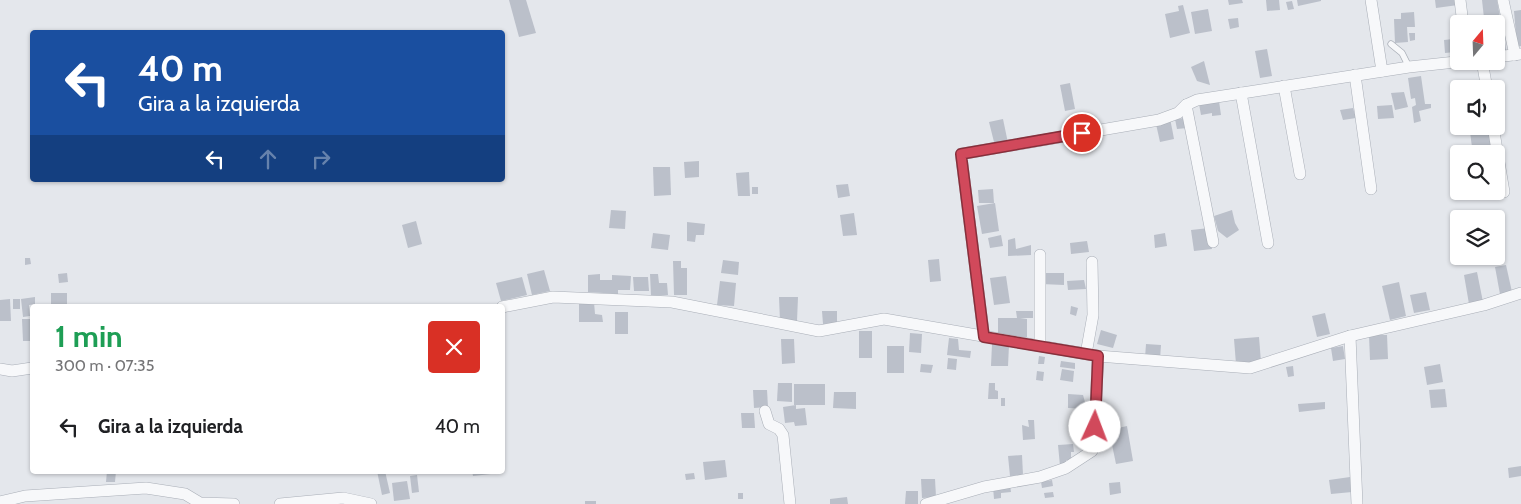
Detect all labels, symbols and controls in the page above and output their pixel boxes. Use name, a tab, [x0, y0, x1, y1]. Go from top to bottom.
north arrow	[1450, 15, 1505, 70]
map controls	[1450, 15, 1505, 265]
text: 40 m	[138, 47, 223, 90]
icon: left	[55, 50, 120, 115]
button: sound	[1450, 80, 1505, 135]
text: Gira a la izquierda	[138, 90, 300, 117]
pin	[1061, 112, 1103, 154]
icon: arrive	[1068, 119, 1096, 147]
icon: left	[201, 145, 229, 173]
icon: ahead	[254, 145, 282, 173]
icon: right	[307, 145, 335, 173]
button: search	[1450, 145, 1505, 200]
button: layers	[1450, 210, 1505, 265]
text: 1 min	[55, 318, 123, 355]
button: close	[428, 321, 480, 373]
text: 300 m · 07:35	[55, 356, 154, 375]
position arrow	[1068, 400, 1120, 452]
icon: left	[55, 413, 83, 441]
text: Gira a la izquierda	[98, 415, 243, 438]
text: 40 m	[435, 415, 480, 438]

